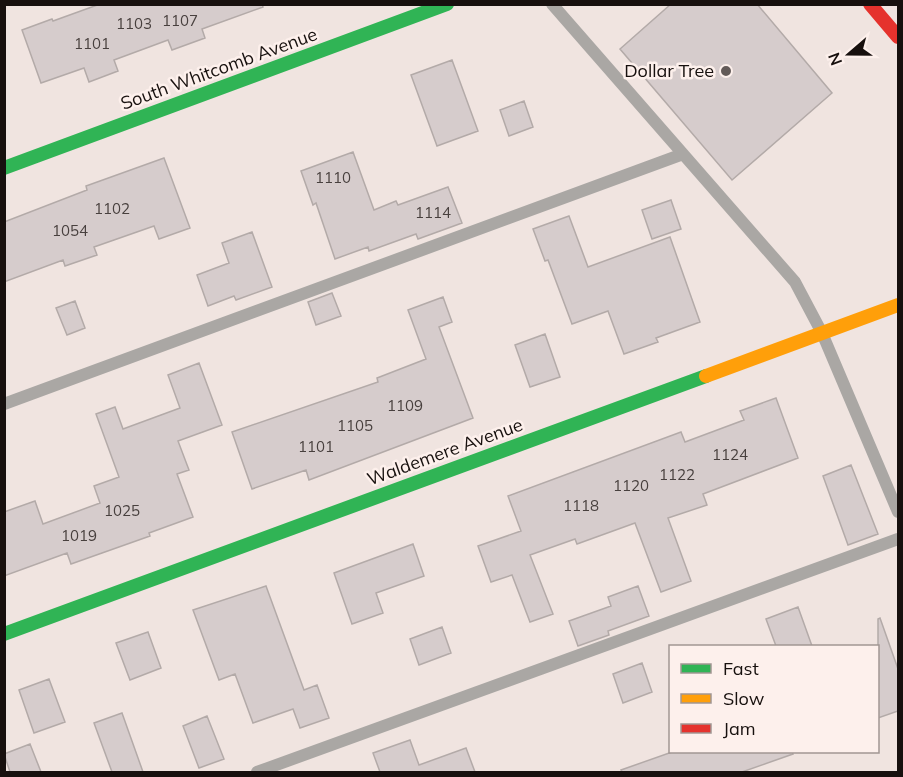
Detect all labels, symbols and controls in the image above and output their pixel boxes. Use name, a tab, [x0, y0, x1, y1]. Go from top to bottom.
house number: 1107	[162, 11, 198, 30]
house number: 1103	[116, 14, 152, 33]
street label: South Whitcomb Avenue	[117, 22, 320, 115]
north arrow	[819, 24, 879, 84]
house number: 1101	[74, 34, 110, 53]
text: N	[823, 50, 846, 68]
place label: Dollar Tree	[624, 59, 714, 82]
marker: Dollar Tree	[719, 64, 733, 78]
house number: 1110	[315, 168, 351, 187]
house number: 1102	[94, 199, 130, 218]
house number: 1114	[415, 203, 451, 222]
house number: 1054	[52, 221, 88, 240]
house number: 1109	[387, 396, 423, 415]
street label: Waldemere Avenue	[364, 413, 526, 490]
house number: 1105	[337, 416, 373, 435]
house number: 1101	[298, 437, 334, 456]
house number: 1124	[712, 445, 748, 464]
house number: 1122	[659, 465, 695, 484]
house number: 1120	[613, 476, 649, 495]
house number: 1118	[563, 496, 599, 515]
house number: 1025	[104, 501, 140, 520]
house number: 1019	[61, 526, 97, 545]
legend	[669, 645, 879, 753]
text: Fast	[723, 657, 759, 680]
text: Slow	[723, 687, 765, 710]
text: Jam	[723, 717, 756, 740]

